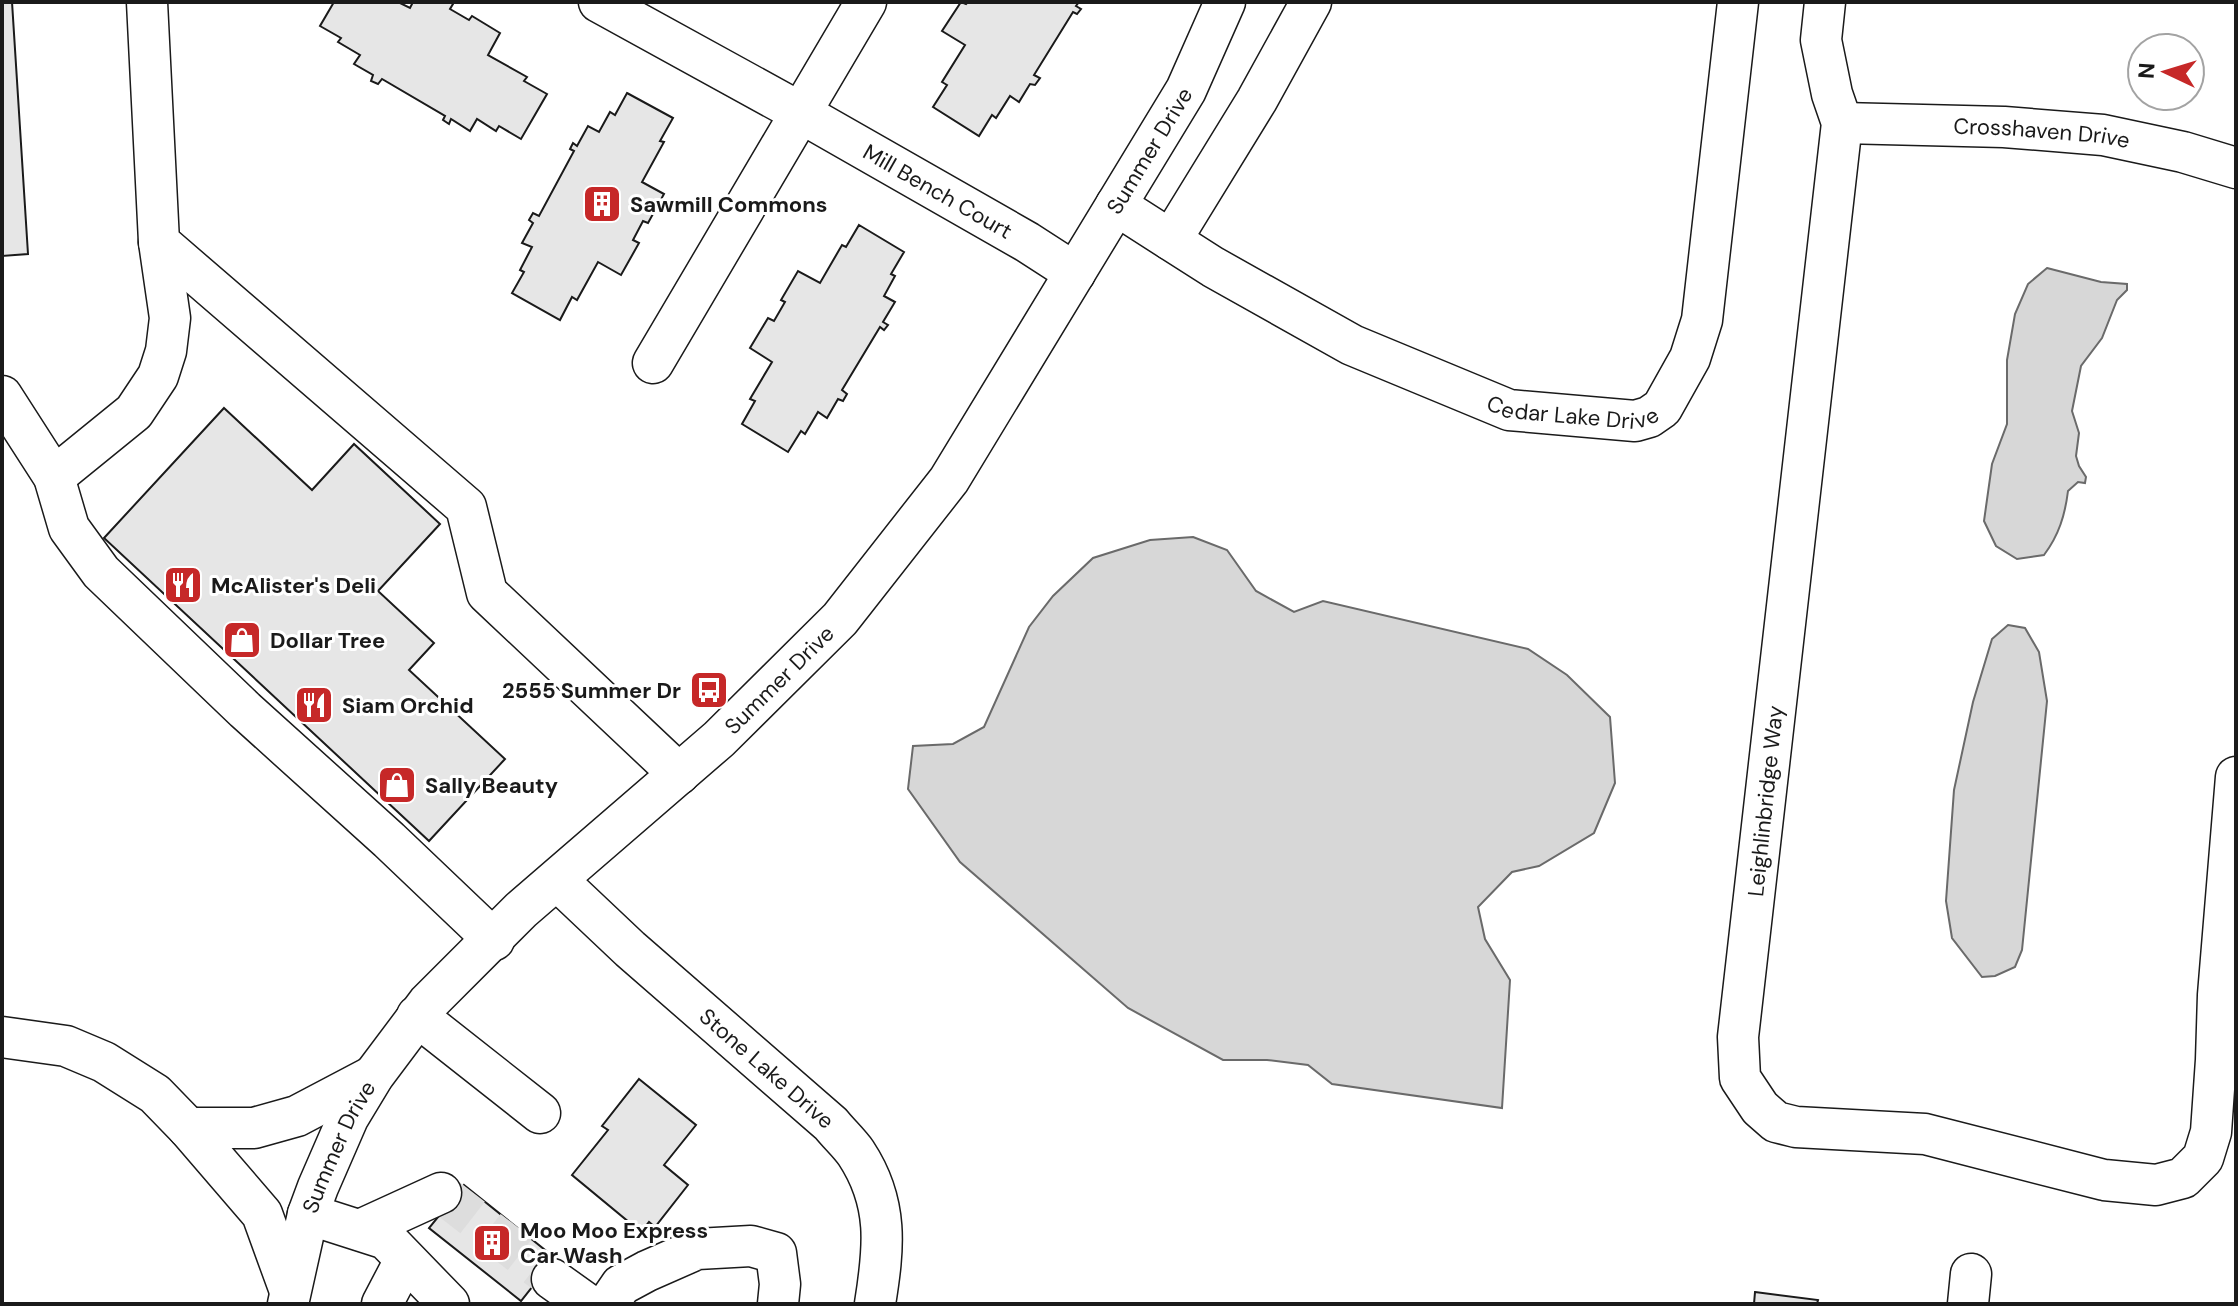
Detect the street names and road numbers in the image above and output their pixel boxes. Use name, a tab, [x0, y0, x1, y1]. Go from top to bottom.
street label: Summer Drive	[1100, 82, 1199, 220]
street label: Crosshaven Drive	[1953, 112, 2132, 155]
street label: Mill Bench Court	[858, 137, 1017, 246]
street label: Cedar Lake Drive	[1482, 388, 1665, 436]
street label: Summer Drive	[718, 619, 840, 741]
street label: Leighlinbridge Way	[1741, 704, 1790, 898]
street label: Stone Lake Drive	[693, 1002, 840, 1135]
street label: Summer Drive	[296, 1075, 382, 1217]

